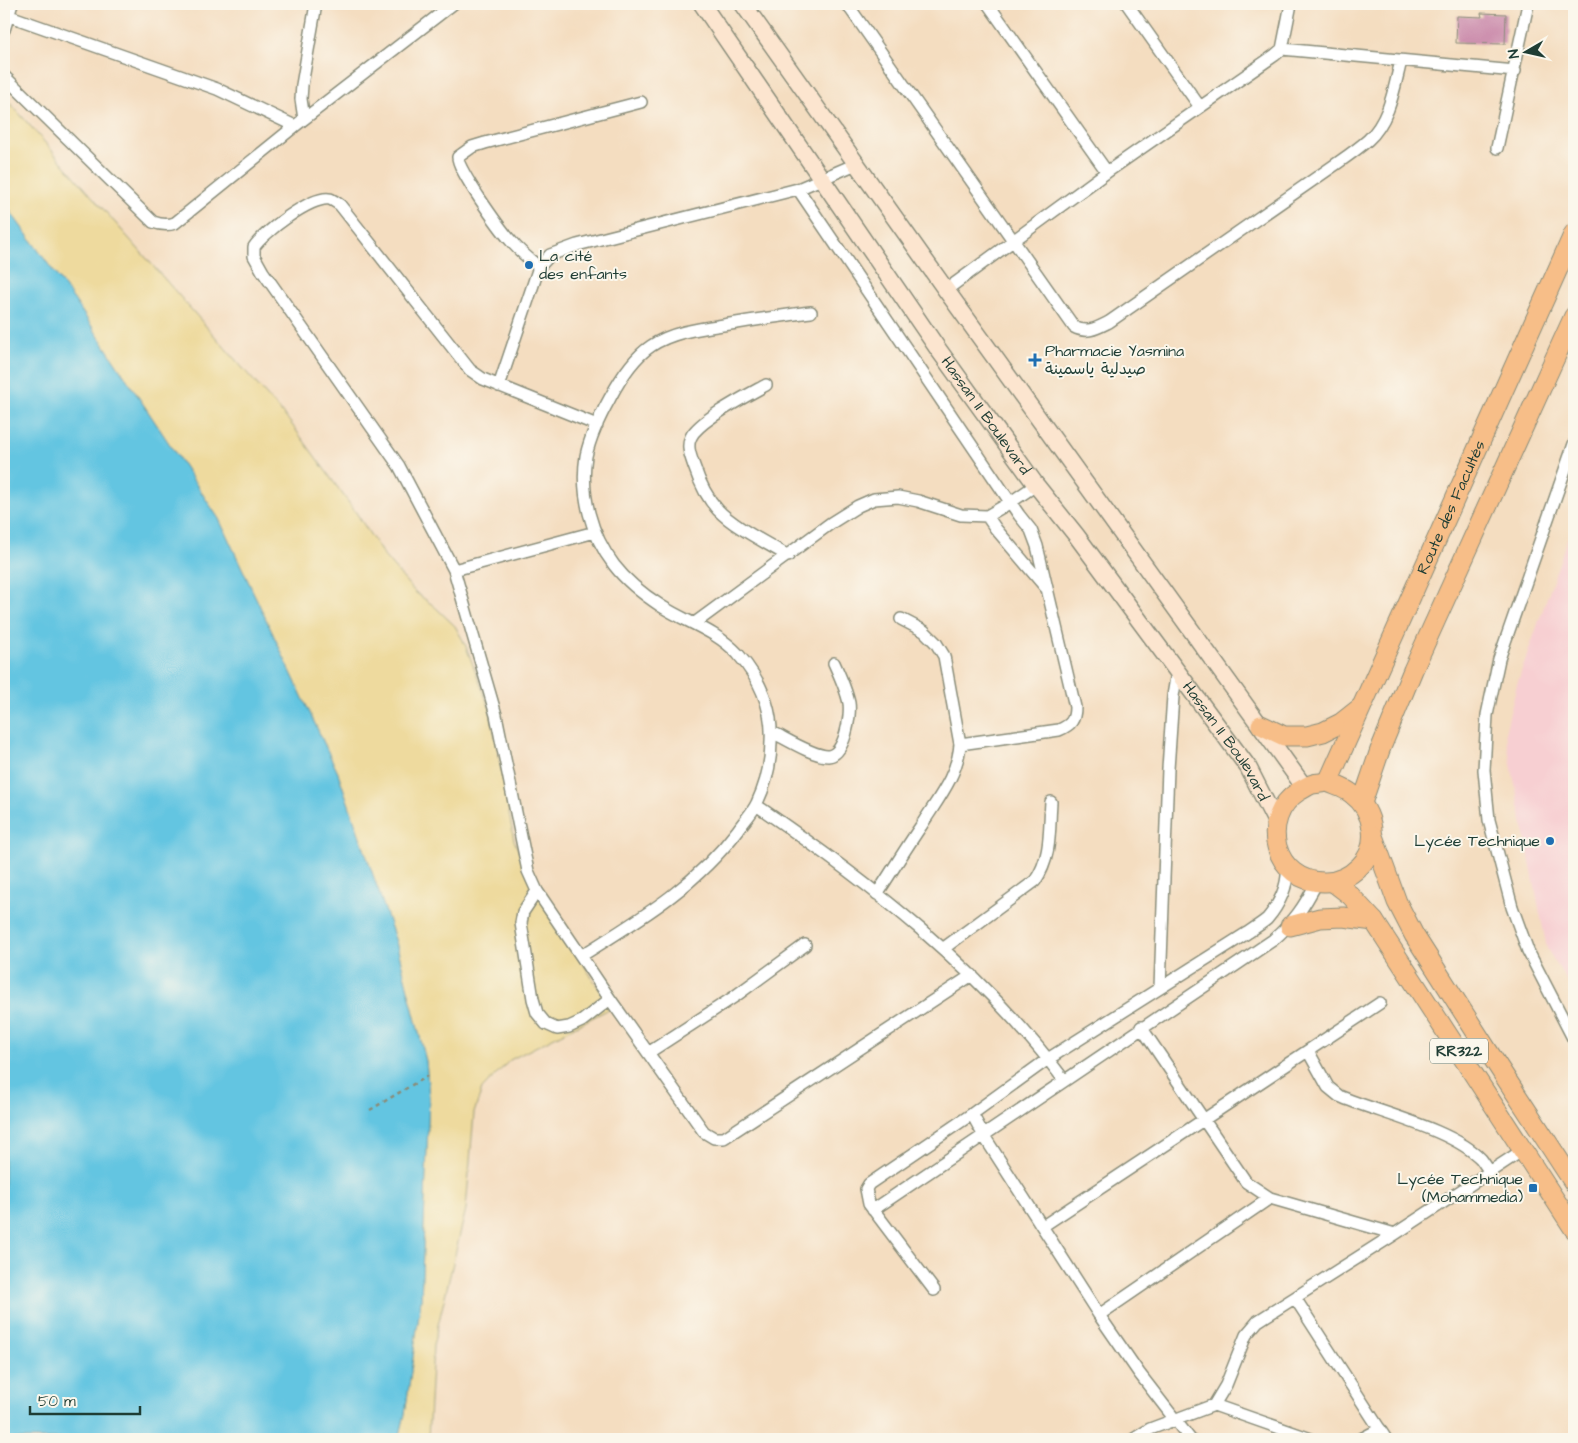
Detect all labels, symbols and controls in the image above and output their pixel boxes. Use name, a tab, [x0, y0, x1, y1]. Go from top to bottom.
north arrow	[1500, 28, 1550, 78]
text: N	[1504, 48, 1525, 60]
place label: La cité des enfants	[539, 245, 627, 285]
marker: La cité des enfants	[523, 259, 535, 271]
place label: Pharmacie Yasmina صيدلية ياسمينة	[1045, 340, 1184, 380]
street label: Hassan II Boulevard	[936, 352, 1036, 479]
marker: Pharmacie Yasmina صيدلية ياسمينة	[1029, 354, 1041, 366]
street label: Route des Facultés	[1412, 437, 1491, 578]
street label: Hassan II Boulevard	[1177, 677, 1275, 805]
place label: Lycée Technique	[1414, 830, 1540, 853]
marker: Lycée Technique	[1544, 835, 1556, 847]
road number: RR322	[1430, 1038, 1488, 1064]
place label: Lycée Technique (Mohammedia)	[1397, 1168, 1523, 1208]
marker: Lycée Technique (Mohammedia)	[1527, 1182, 1539, 1194]
scale bar	[30, 1383, 140, 1415]
text: 50 m	[38, 1391, 76, 1412]

